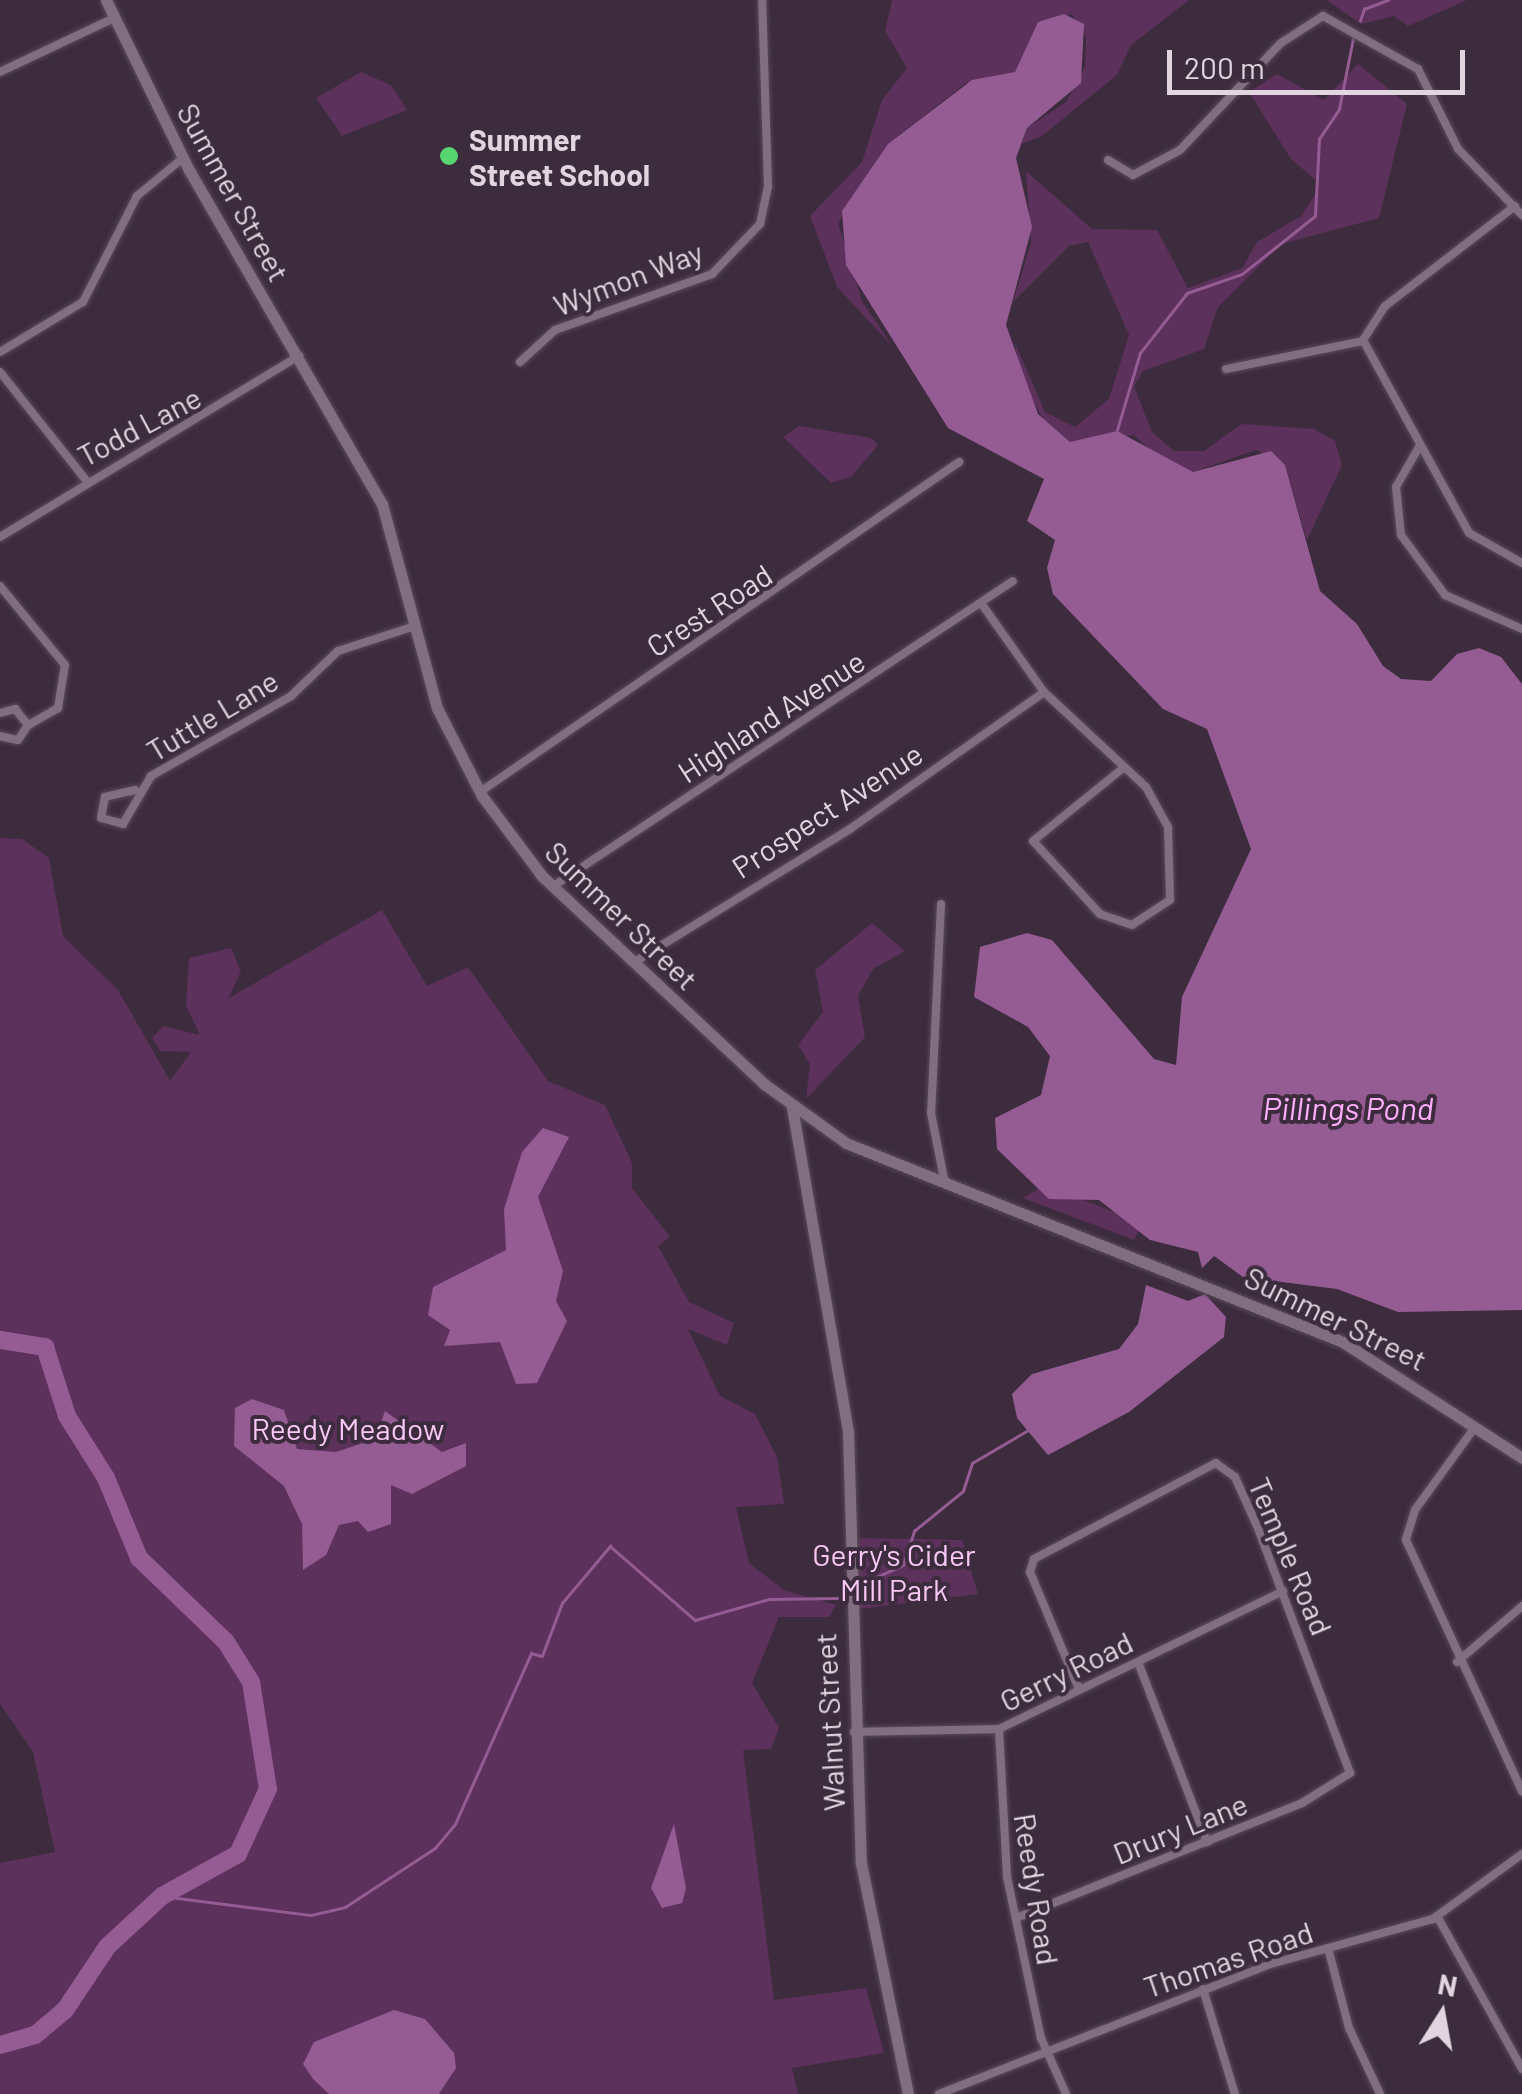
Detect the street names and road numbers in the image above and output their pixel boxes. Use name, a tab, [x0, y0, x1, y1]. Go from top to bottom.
street label: Summer Street	[170, 97, 298, 287]
street label: Wymon Way	[548, 233, 708, 323]
street label: Todd Lane	[71, 379, 207, 473]
street label: Crest Road	[640, 556, 778, 664]
street label: Highland Avenue	[671, 642, 871, 790]
street label: Tuttle Lane	[140, 662, 284, 768]
street label: Prospect Avenue	[725, 735, 929, 885]
street label: Summer Street	[538, 833, 706, 997]
street label: Summer Street	[1239, 1258, 1433, 1378]
street label: Temple Road	[1242, 1472, 1340, 1640]
street label: Gerry Road	[994, 1623, 1138, 1719]
street label: Walnut Street	[806, 1632, 852, 1812]
street label: Drury Lane	[1108, 1785, 1252, 1871]
street label: Reedy Road	[1007, 1811, 1067, 1967]
street label: Thomas Road	[1139, 1913, 1317, 2005]

